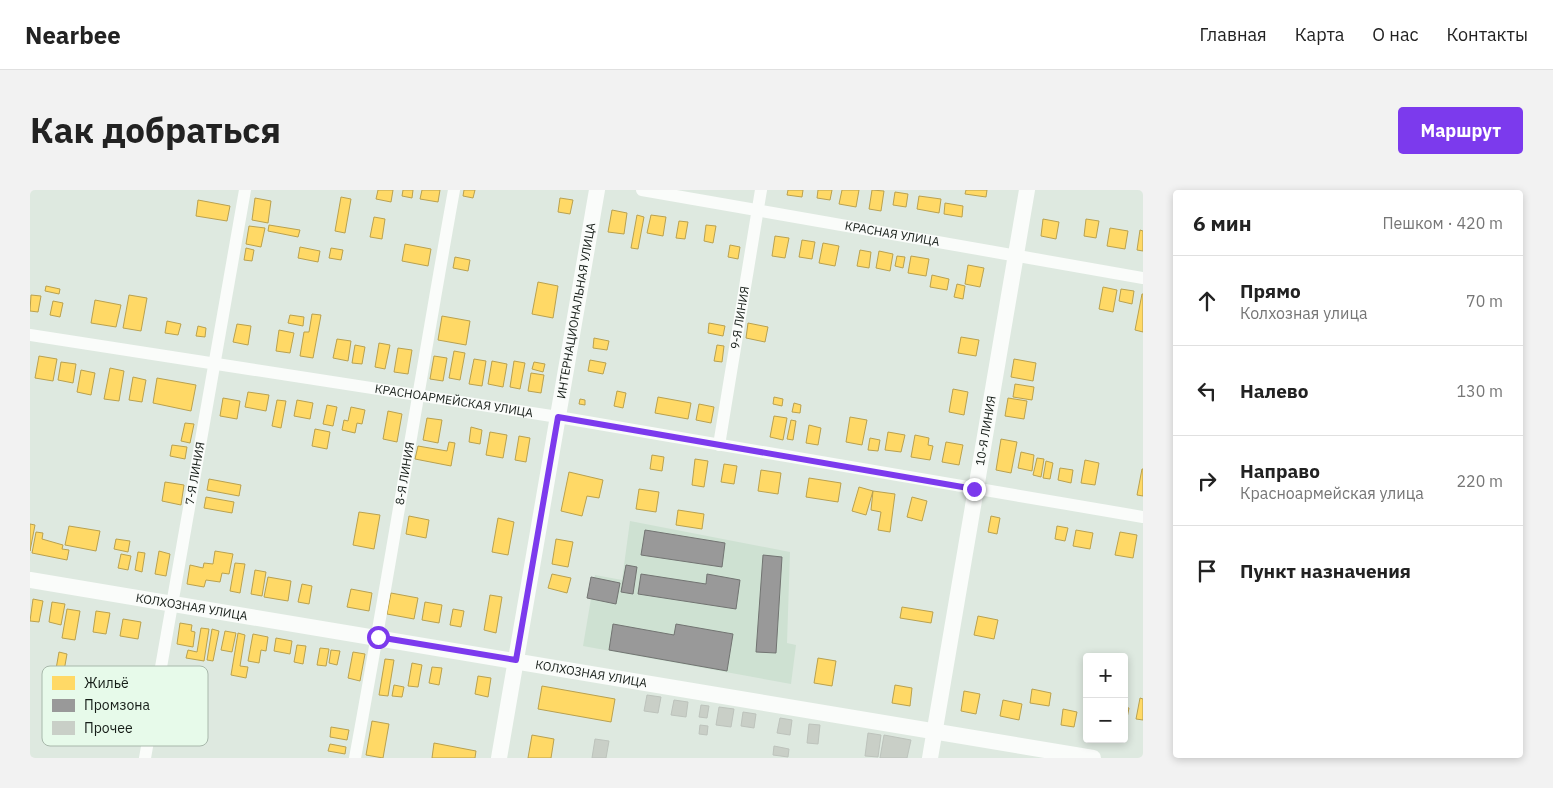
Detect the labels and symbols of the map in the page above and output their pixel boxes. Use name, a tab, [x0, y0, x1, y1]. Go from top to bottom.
street label: КРАСНАЯ УЛИЦА	[844, 218, 941, 249]
street label: ИНТЕРНАЦИОНАЛЬНАЯ УЛИЦА	[553, 221, 598, 400]
street label: 9-Я ЛИНИЯ	[727, 285, 752, 350]
street label: КРАСНОАРМЕЙСКАЯ УЛИЦА	[374, 381, 535, 420]
street label: 10-Я ЛИНИЯ	[972, 394, 999, 467]
street label: 7-Я ЛИНИЯ	[182, 441, 208, 506]
street label: 8-Я ЛИНИЯ	[392, 441, 417, 506]
route end	[963, 478, 986, 501]
street label: КОЛХОЗНАЯ УЛИЦА	[135, 590, 249, 623]
route start	[367, 626, 390, 649]
street label: КОЛХОЗНАЯ УЛИЦА	[534, 657, 649, 690]
legend	[42, 666, 208, 746]
text: Жильё	[84, 674, 129, 692]
text: Промзона	[84, 696, 150, 714]
text: Прочее	[84, 719, 133, 737]

